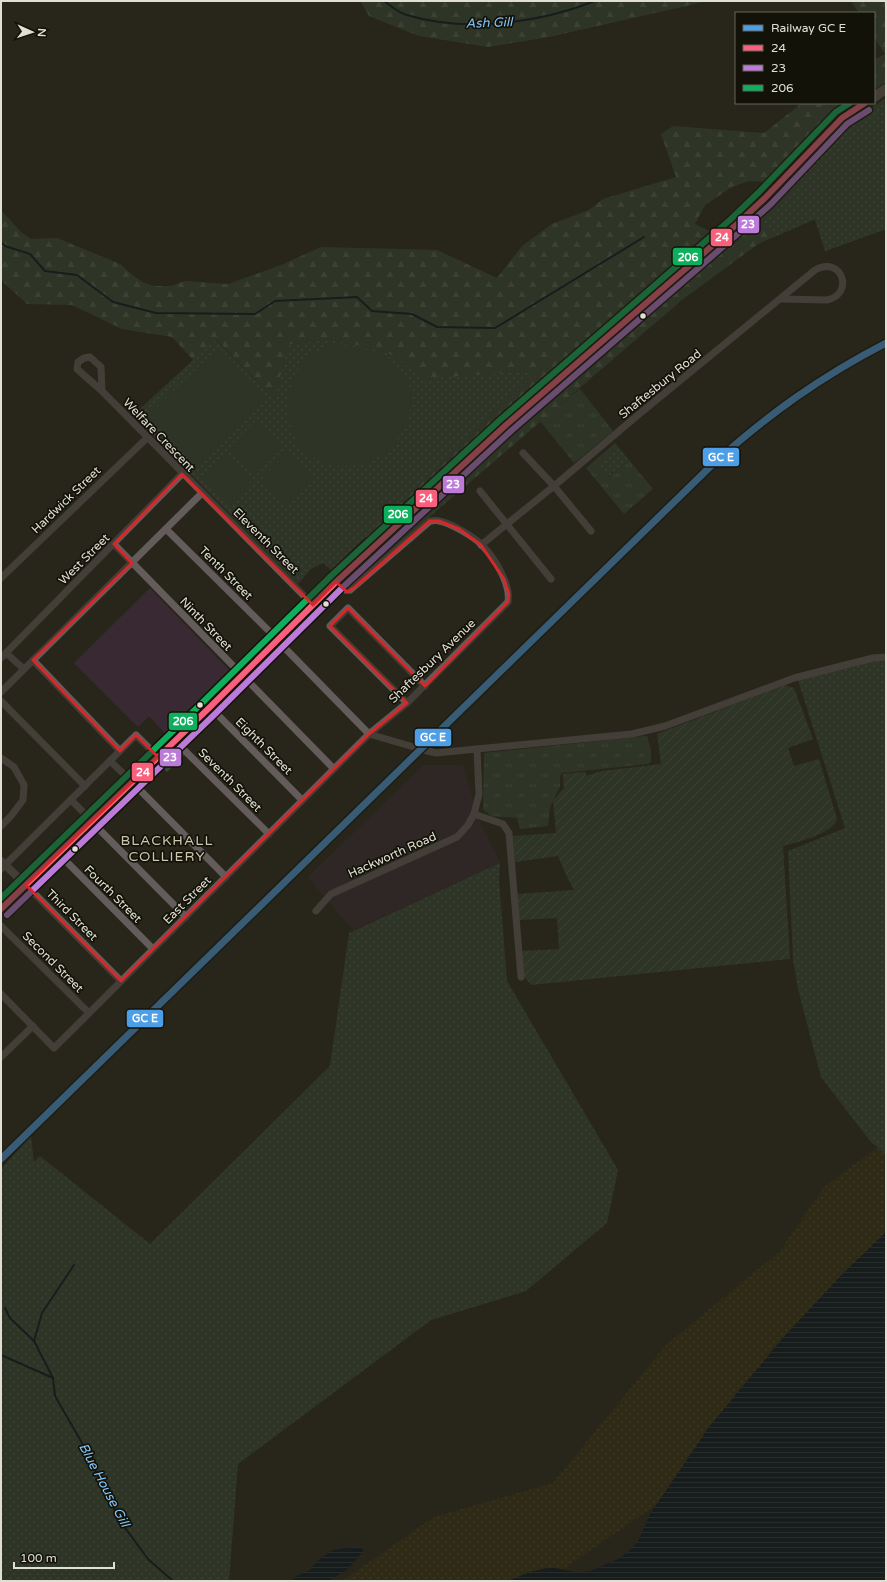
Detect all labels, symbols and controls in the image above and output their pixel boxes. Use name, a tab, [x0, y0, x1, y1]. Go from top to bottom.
north arrow	[12, 12, 52, 52]
legend	[735, 12, 875, 104]
water label: Ash Gill	[465, 14, 514, 32]
text: Railway GC E	[771, 21, 846, 35]
text: N	[35, 28, 48, 37]
text: 24	[771, 41, 787, 55]
text: 23	[771, 61, 786, 75]
text: 206	[771, 81, 794, 95]
line badge: 23	[737, 215, 760, 234]
text: 23	[741, 218, 755, 231]
line badge: 24	[710, 228, 733, 247]
text: 24	[715, 231, 729, 244]
line badge: 206	[672, 247, 703, 266]
text: 206	[678, 251, 698, 264]
unlabelled marker	[638, 311, 648, 321]
street label: Shaftesbury Road	[616, 346, 704, 422]
street label: Welfare Crescent	[120, 395, 198, 475]
line badge: GC E	[702, 447, 740, 467]
text: GC E	[708, 451, 734, 464]
street label: Hardwick Street	[29, 463, 104, 537]
line badge: 23	[442, 475, 465, 494]
text: 23	[446, 478, 460, 491]
line badge: 24	[415, 489, 438, 508]
text: 24	[419, 492, 433, 505]
street label: Eleventh Street	[230, 505, 302, 577]
line badge: 206	[383, 505, 413, 524]
text: 206	[388, 508, 408, 521]
street label: West Street	[56, 530, 113, 587]
street label: Tenth Street	[196, 543, 256, 603]
street label: Ninth Street	[177, 594, 235, 654]
unlabelled marker	[321, 599, 331, 609]
street label: Shaftesbury Avenue	[386, 616, 478, 706]
unlabelled marker	[195, 700, 205, 710]
line badge: 206	[168, 712, 198, 731]
text: 206	[173, 715, 193, 728]
street label: Eighth Street	[233, 715, 296, 778]
line badge: GC E	[414, 728, 452, 747]
text: GC E	[420, 731, 446, 744]
street label: Seventh Street	[195, 745, 265, 815]
line badge: 23	[159, 748, 182, 767]
text: 23	[163, 751, 177, 764]
line badge: 24	[131, 762, 154, 782]
text: 24	[136, 766, 150, 779]
street label: Hackworth Road	[346, 829, 438, 881]
district label: BLACKHALL COLLIERY	[121, 832, 214, 865]
unlabelled marker	[70, 844, 80, 854]
street label: Fourth Street	[81, 862, 145, 926]
street label: East Street	[160, 873, 214, 927]
street label: Third Street	[43, 886, 101, 944]
street label: Second Street	[20, 929, 87, 996]
line badge: GC E	[126, 1009, 164, 1028]
text: GC E	[132, 1012, 158, 1025]
water label: Blue House Gill	[75, 1440, 134, 1531]
scale bar	[14, 1544, 114, 1570]
text: 100 m	[20, 1551, 57, 1565]

